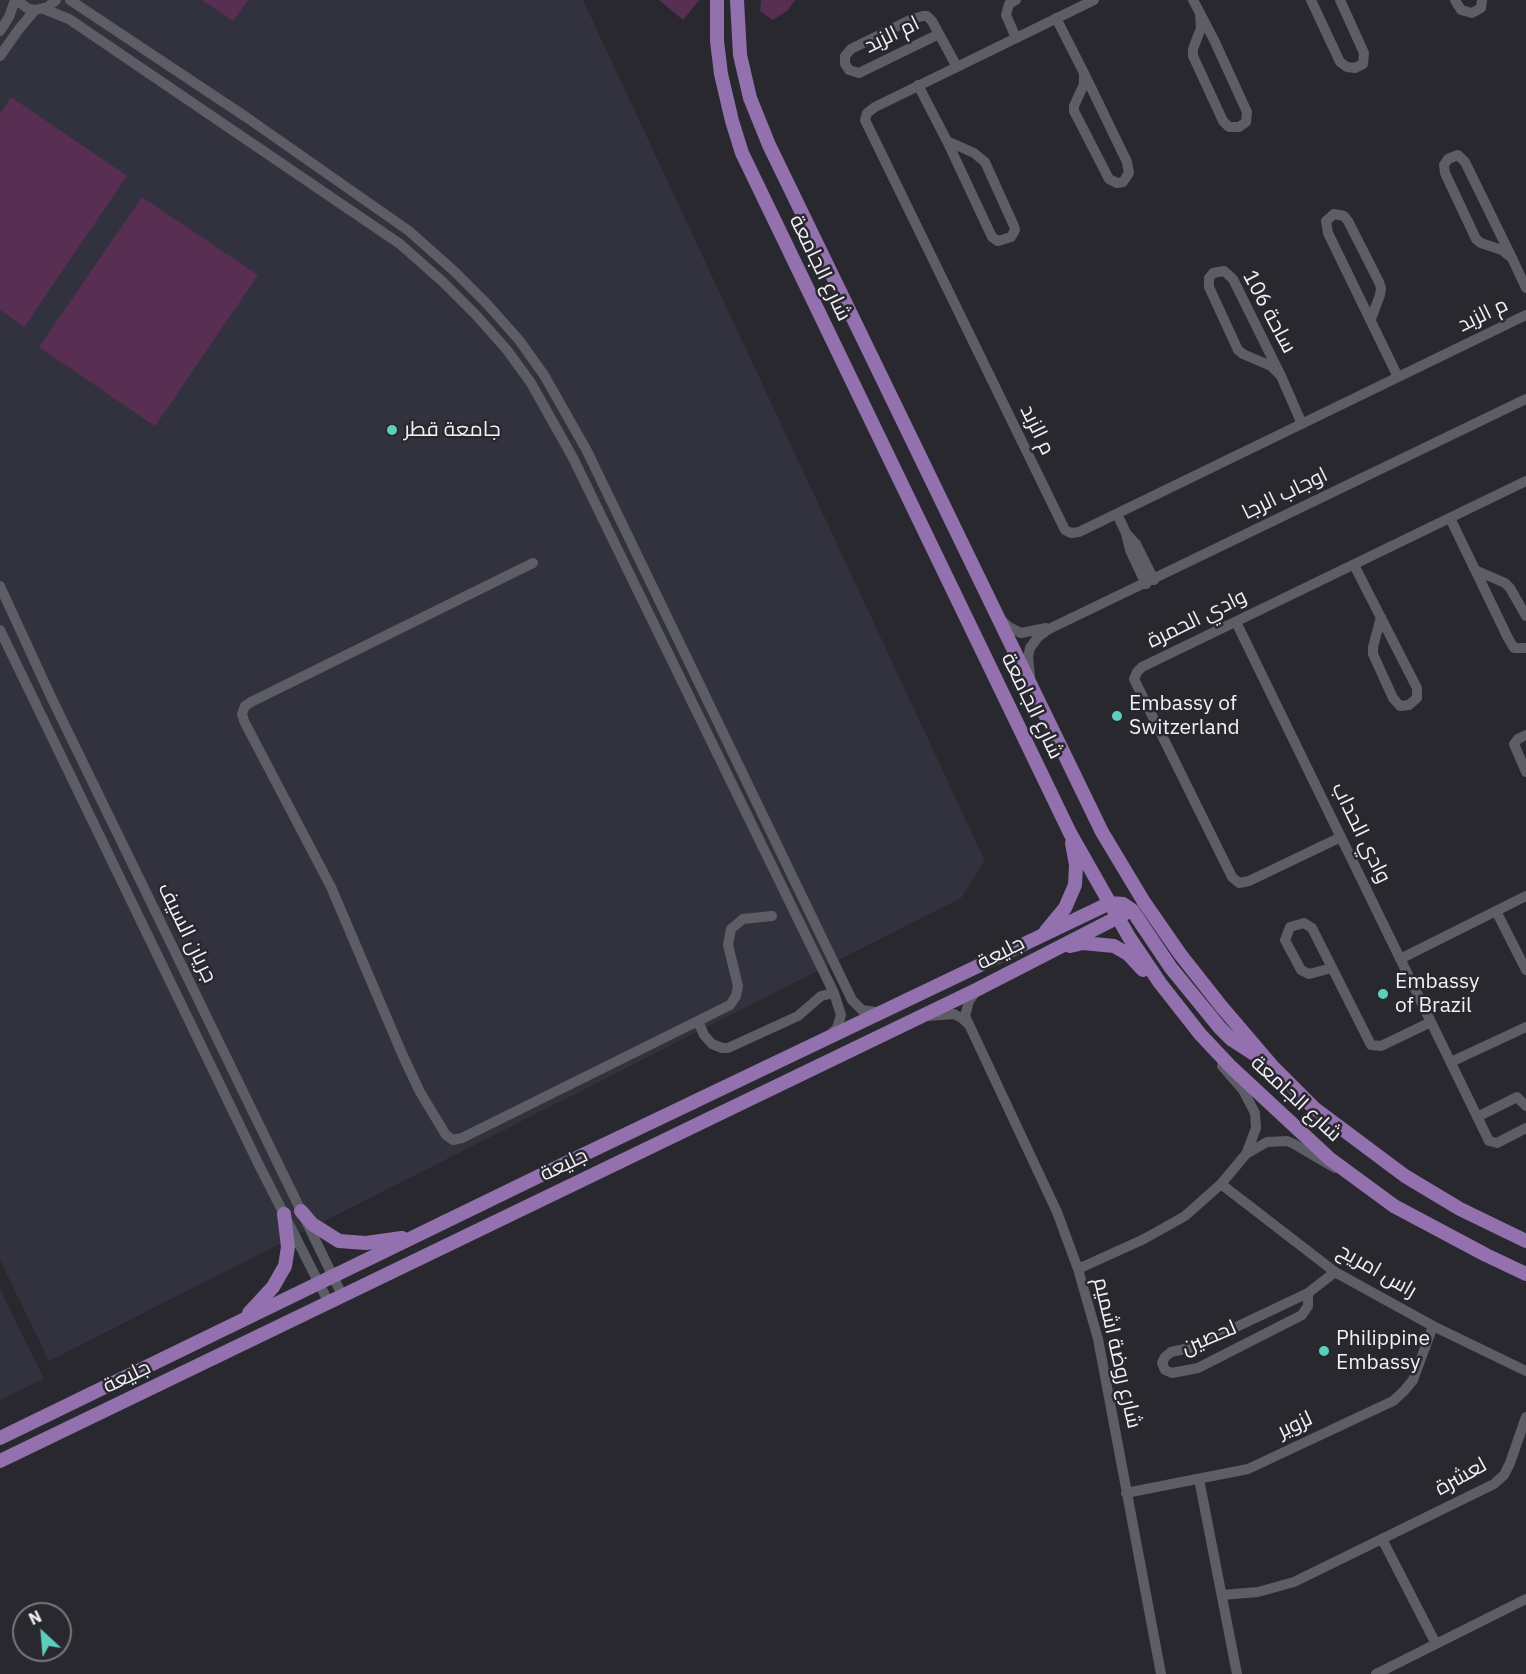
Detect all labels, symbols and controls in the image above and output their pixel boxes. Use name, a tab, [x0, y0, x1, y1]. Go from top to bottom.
street label: ام الزبد	[860, 11, 924, 59]
street label: شارع الجامعة	[783, 211, 857, 325]
street label: ساحة 106	[1237, 266, 1301, 358]
street label: م الزبد	[1454, 292, 1512, 338]
street label: م الزبد	[1014, 401, 1060, 459]
place label: جامعة قطر	[404, 417, 501, 443]
marker: جامعة قطر	[385, 423, 399, 437]
street label: اوجاب الرجا	[1238, 462, 1332, 526]
street label: وادي الحمرة	[1143, 584, 1251, 654]
street label: شارع الجامعة	[995, 649, 1069, 763]
place label: Embassy of Switzerland	[1129, 691, 1240, 741]
marker: Embassy of Switzerland	[1110, 709, 1124, 723]
street label: وادي الحداب	[1326, 779, 1396, 887]
street label: جريان السيف	[152, 879, 222, 987]
street label: جليعة	[973, 930, 1029, 976]
place label: Embassy of Brazil	[1395, 969, 1479, 1019]
marker: Embassy of Brazil	[1376, 987, 1390, 1001]
street label: شارع الجامعة	[1245, 1051, 1347, 1147]
street label: جليعة	[536, 1143, 592, 1187]
street label: راس امريح	[1333, 1238, 1421, 1304]
street label: شارع روضة اشميم	[1087, 1275, 1147, 1431]
street label: لحصين	[1178, 1315, 1240, 1361]
place label: Philippine Embassy	[1336, 1326, 1430, 1376]
marker: Philippine Embassy	[1317, 1344, 1331, 1358]
street label: جليعة	[99, 1355, 155, 1399]
street label: لزوير	[1274, 1406, 1316, 1444]
street label: لعشرة	[1431, 1453, 1491, 1501]
north arrow	[12, 1602, 72, 1662]
text: N	[25, 1606, 45, 1629]

